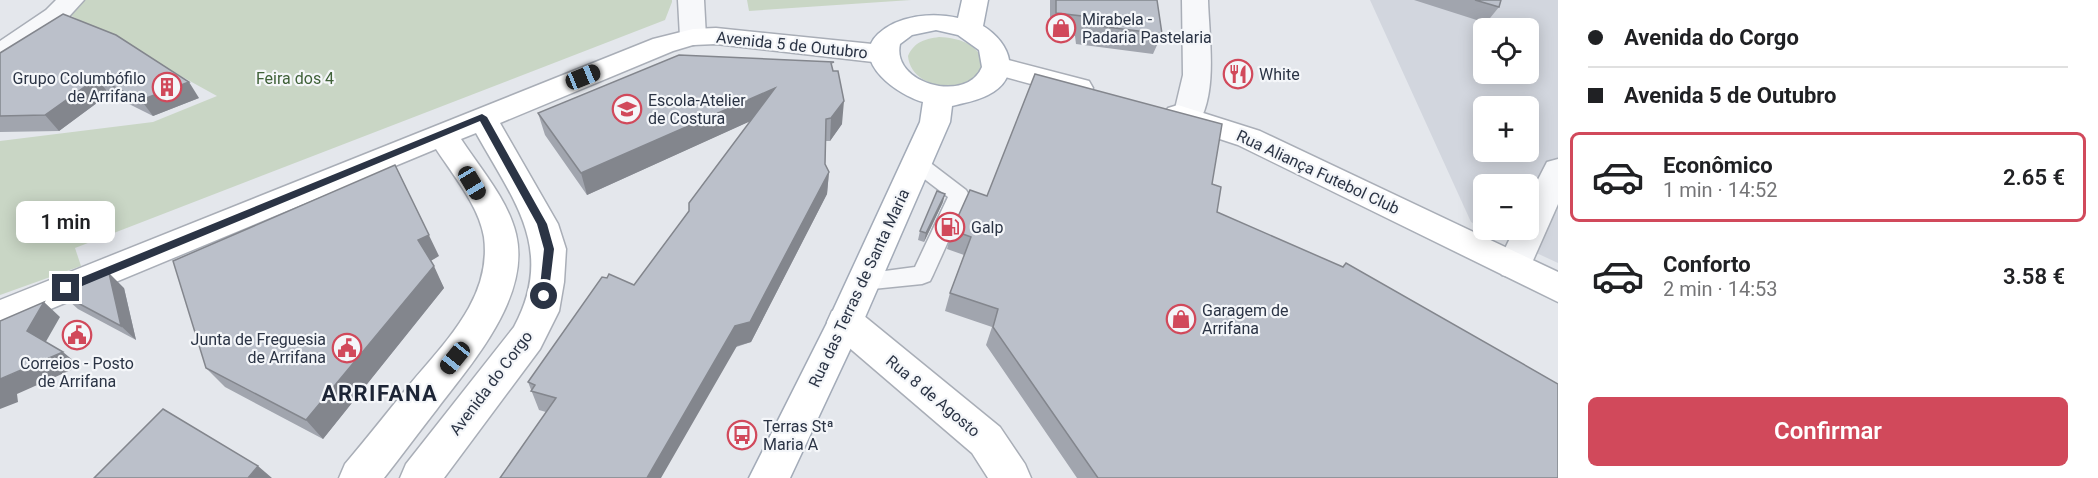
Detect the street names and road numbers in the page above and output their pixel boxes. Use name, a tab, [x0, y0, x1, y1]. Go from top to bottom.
street label: Avenida 5 de Outubro	[715, 28, 869, 62]
street label: Rua Aliança Futebol Club	[1234, 126, 1402, 218]
street label: Rua das Terras de Santa Maria	[805, 186, 913, 390]
street label: Avenida do Corgo	[446, 327, 536, 439]
street label: Rua 8 de Agosto	[882, 351, 984, 441]

